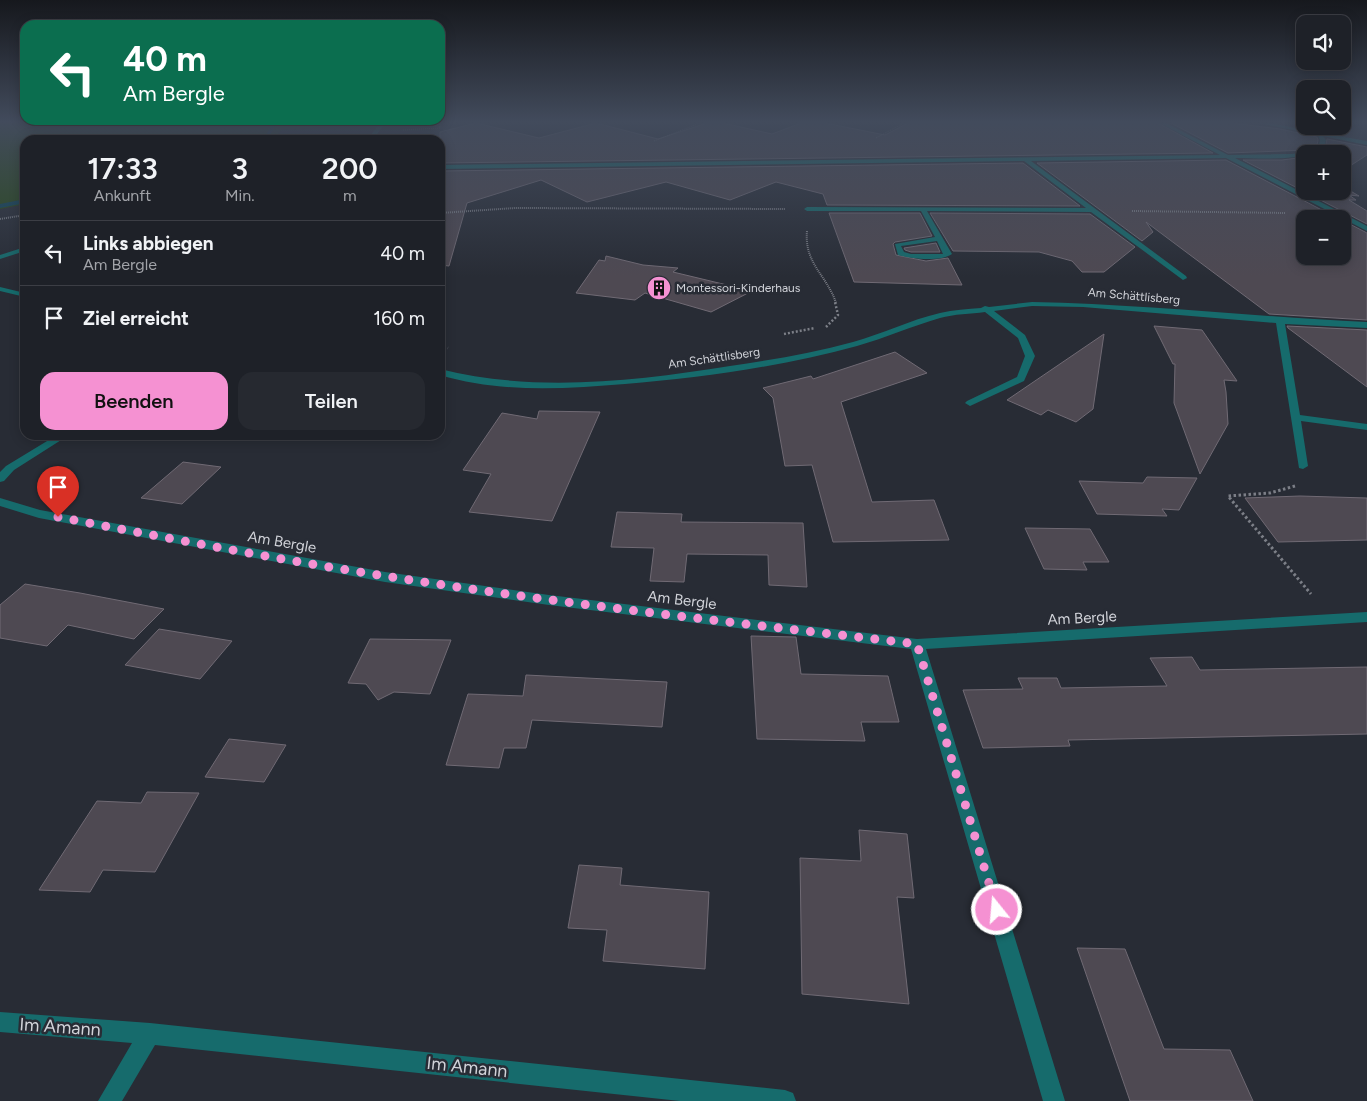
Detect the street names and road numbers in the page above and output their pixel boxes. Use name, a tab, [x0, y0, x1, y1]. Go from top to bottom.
street label: Am Schättlisberg	[1087, 285, 1181, 307]
street label: Am Schättlisberg	[667, 345, 761, 371]
street label: Am Bergle	[246, 527, 318, 557]
street label: Am Bergle	[646, 587, 718, 613]
street label: Am Bergle	[1047, 607, 1117, 629]
street label: Im Amann	[19, 1013, 101, 1041]
street label: Im Amann	[425, 1052, 509, 1082]

